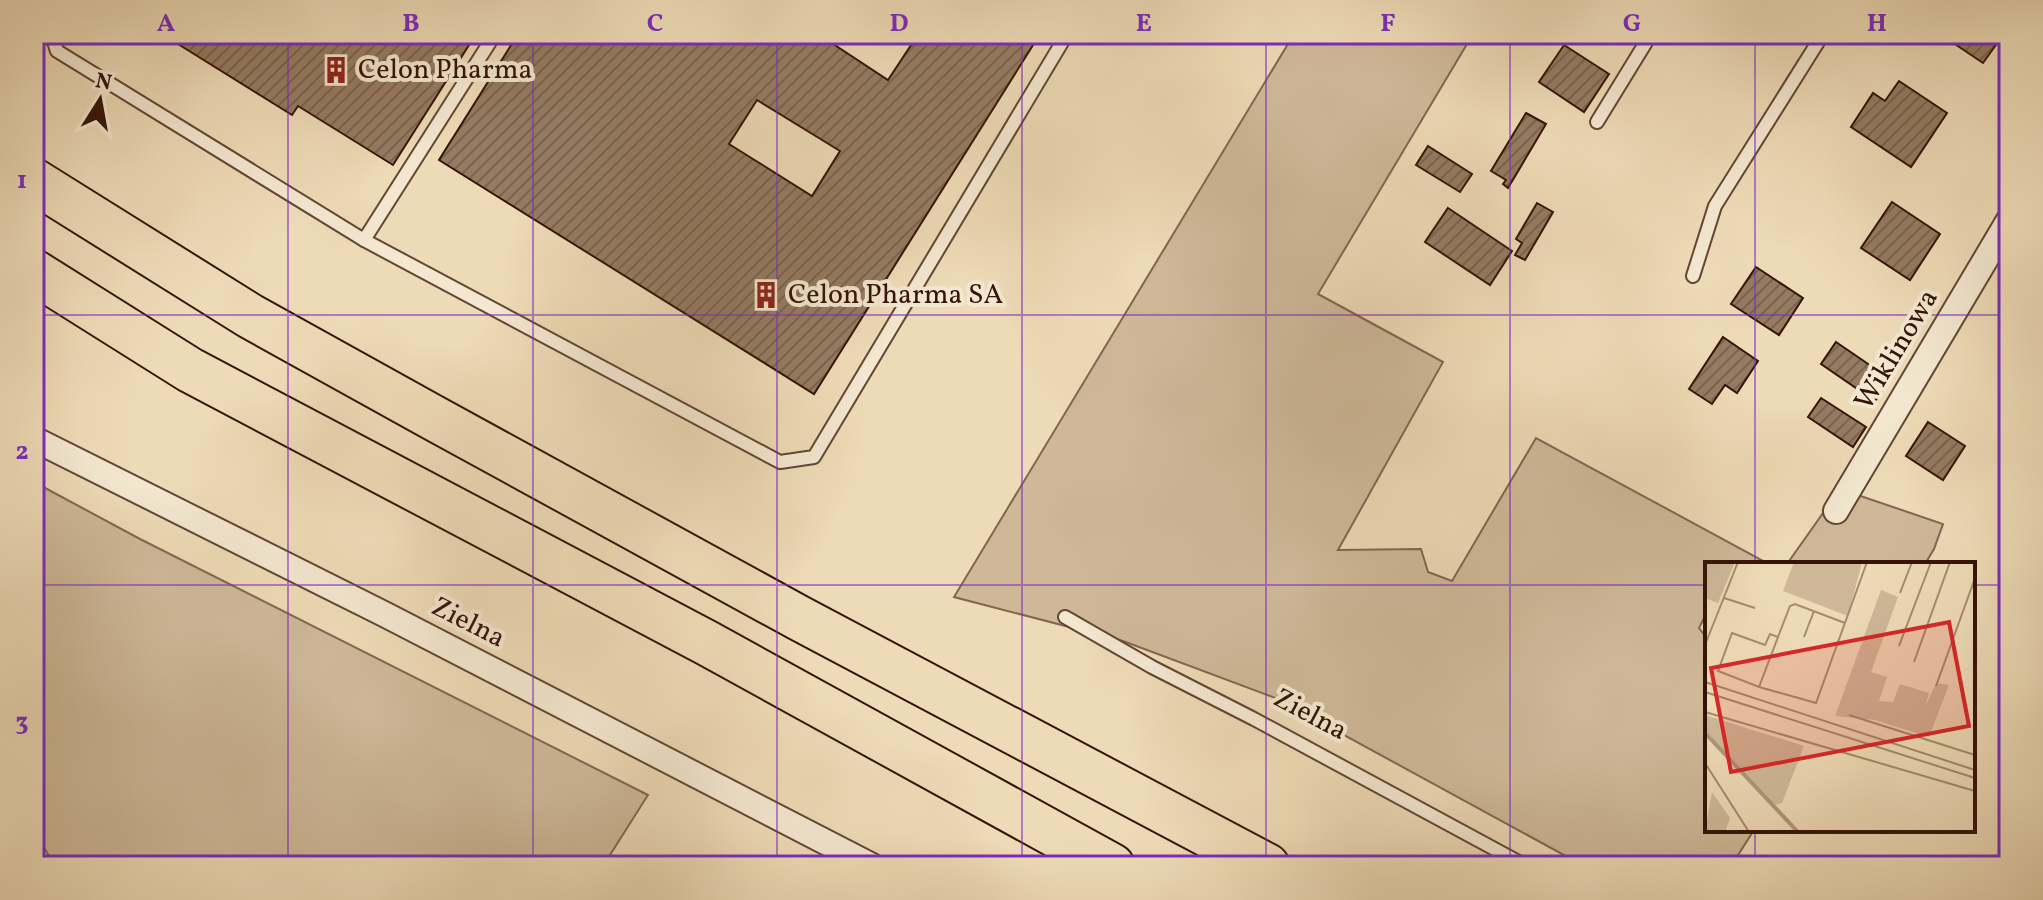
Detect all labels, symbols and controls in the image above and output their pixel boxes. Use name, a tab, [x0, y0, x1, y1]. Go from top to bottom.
text: A	[157, 6, 176, 42]
text: B	[402, 6, 420, 42]
text: C	[647, 6, 663, 42]
text: D	[889, 6, 909, 42]
text: E	[1136, 6, 1152, 42]
text: F	[1380, 6, 1396, 42]
text: G	[1623, 6, 1641, 42]
text: H	[1867, 6, 1887, 42]
place label: Celon Pharma	[358, 51, 533, 90]
building icon: Celon Pharma	[321, 55, 351, 85]
north arrow	[60, 60, 140, 140]
text: N	[93, 66, 114, 100]
text: 1	[17, 163, 27, 199]
place label: Celon Pharma SA	[788, 276, 1004, 315]
building icon: Celon Pharma SA	[751, 280, 781, 310]
street label: Wiklinowa	[1846, 282, 1948, 418]
text: 2	[15, 434, 29, 470]
inset map	[1705, 562, 1975, 832]
street label: Zielna	[424, 588, 512, 658]
street label: Zielna	[1266, 679, 1354, 751]
text: 3	[15, 705, 29, 741]

